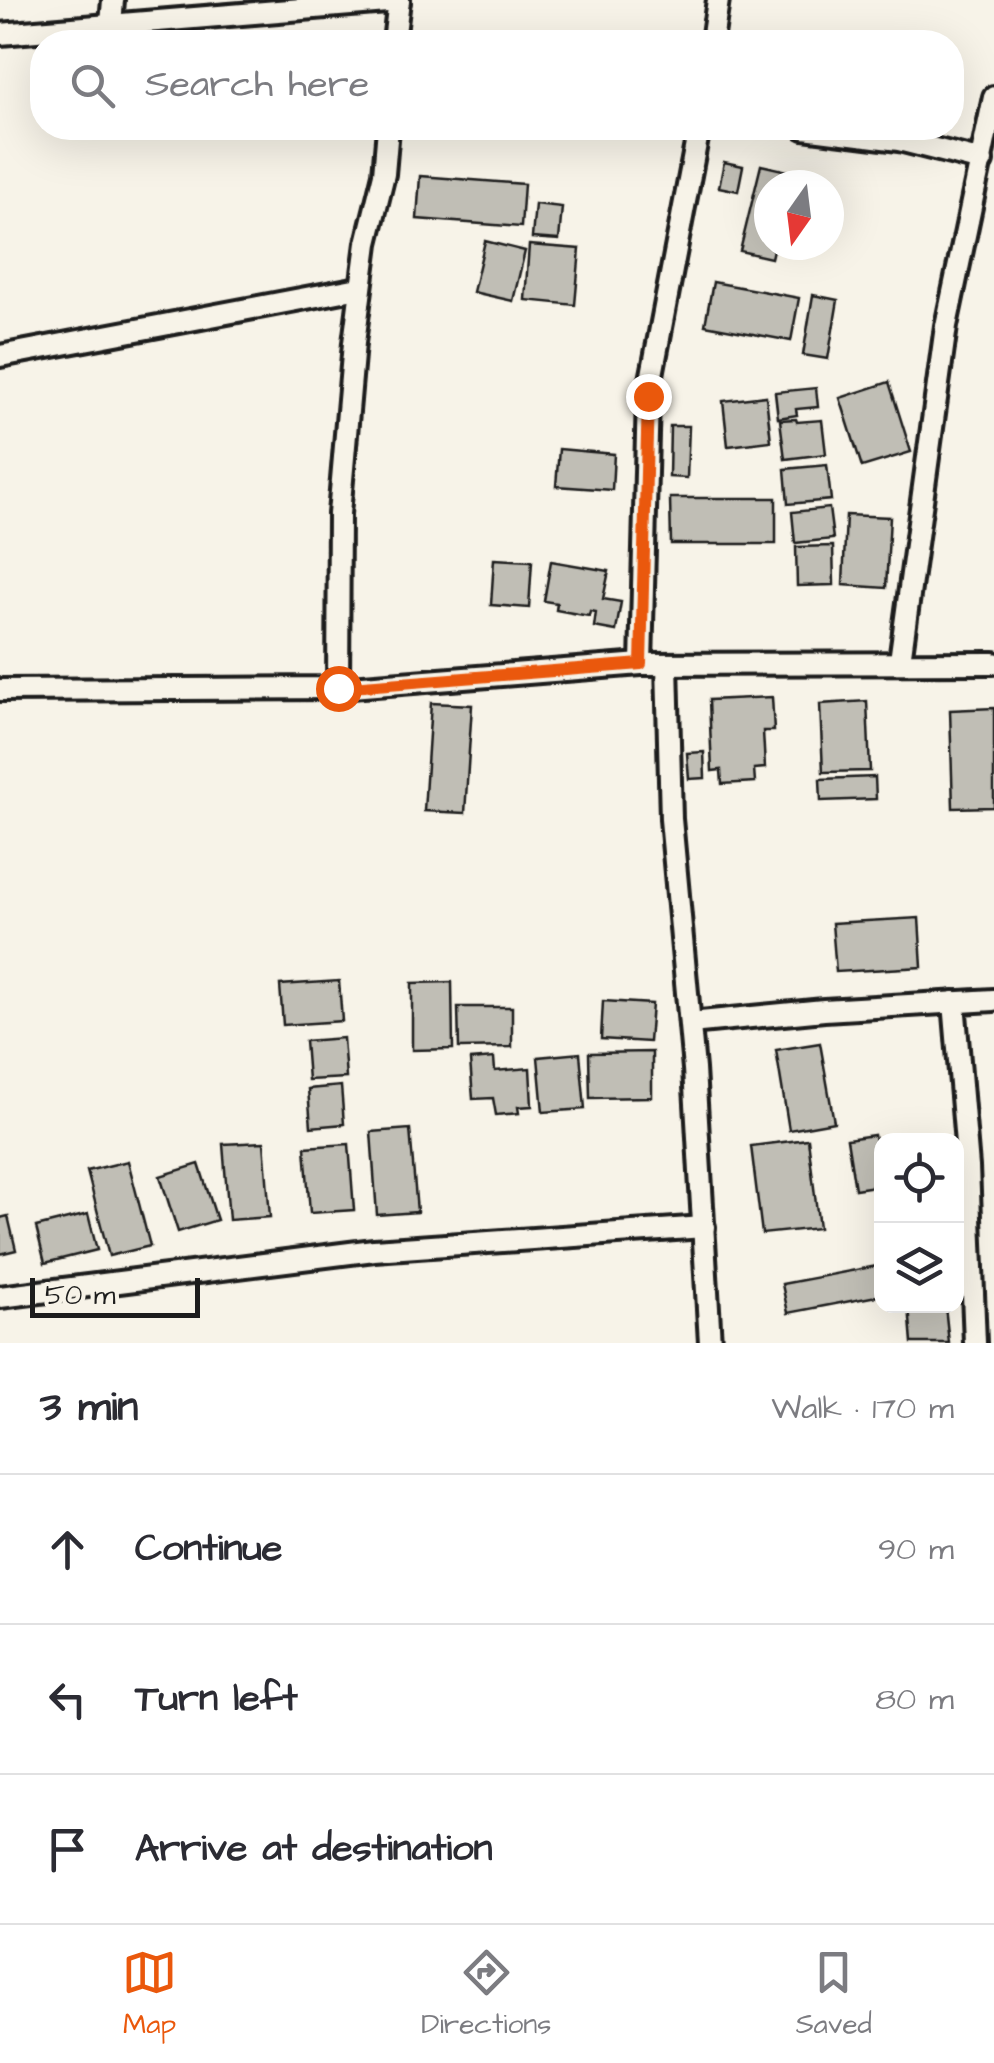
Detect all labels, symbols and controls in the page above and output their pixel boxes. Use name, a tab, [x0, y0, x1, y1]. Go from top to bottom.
search box	[30, 30, 964, 140]
icon: search	[65, 58, 120, 113]
text: Search here	[145, 59, 369, 111]
north arrow	[754, 170, 844, 260]
route end	[626, 374, 672, 420]
route start	[316, 666, 362, 712]
map controls	[874, 1133, 964, 1313]
button: locate	[874, 1133, 964, 1223]
button: layers	[874, 1223, 964, 1313]
scale bar	[30, 1273, 200, 1318]
text: 50 m	[45, 1276, 116, 1315]
text: 3 min	[40, 1379, 138, 1437]
text: Walk · 170 m	[771, 1386, 954, 1431]
icon: ahead	[40, 1522, 95, 1577]
text: Continue	[135, 1523, 282, 1575]
text: 90 m	[878, 1527, 954, 1572]
icon: left	[40, 1672, 95, 1727]
text: Turn left	[135, 1673, 298, 1725]
text: 80 m	[875, 1677, 954, 1722]
icon: arrive	[40, 1822, 95, 1877]
text: Arrive at destination	[135, 1823, 492, 1875]
tab: Map	[122, 1945, 177, 2044]
tab: Directions	[421, 1945, 551, 2044]
tab: Saved	[796, 1945, 872, 2044]

